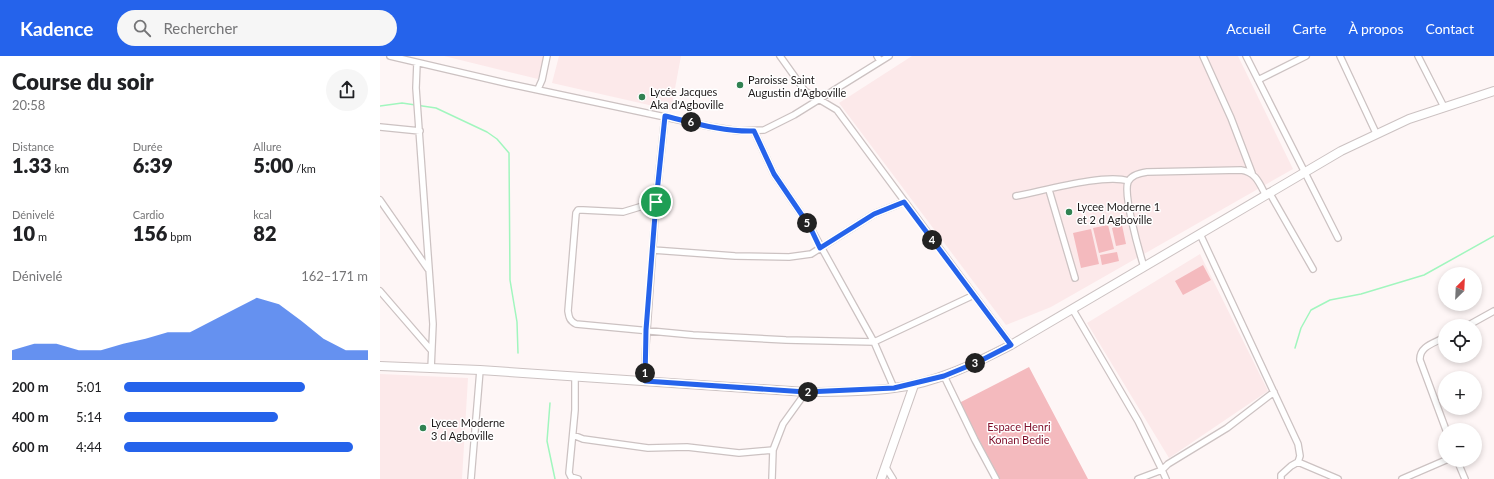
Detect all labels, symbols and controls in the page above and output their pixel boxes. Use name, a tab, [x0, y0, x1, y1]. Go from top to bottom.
search box	[117, 10, 397, 46]
text: Kadence	[20, 17, 93, 40]
icon: search	[131, 17, 153, 39]
text: Rechercher	[163, 19, 238, 37]
text: Accueil	[1226, 20, 1271, 37]
text: Carte	[1293, 20, 1326, 37]
text: À propos	[1348, 20, 1403, 37]
text: Contact	[1425, 20, 1474, 37]
text: Course du soir	[12, 68, 154, 95]
button: share	[326, 69, 368, 111]
place label: Paroisse Saint Augustin d'Agboville	[748, 73, 846, 99]
marker: Paroisse Saint Augustin d'Agboville	[735, 80, 745, 90]
place label: Lycée Jacques Aka d'Agboville	[650, 85, 724, 111]
marker: Lycée Jacques Aka d'Agboville	[637, 92, 647, 102]
text: 20:58	[12, 97, 45, 113]
pin: 6	[681, 112, 701, 132]
text: 6	[688, 115, 694, 128]
text: Distance	[12, 140, 54, 153]
text: Durée	[133, 140, 162, 153]
text: Allure	[253, 140, 282, 153]
text: 1.33	[12, 153, 52, 177]
text: 6:39	[133, 153, 173, 177]
text: 5:00	[253, 153, 293, 177]
text: km	[52, 162, 69, 175]
text: /km	[293, 162, 316, 175]
pin	[639, 185, 673, 219]
icon: arrive	[645, 191, 667, 213]
place label: Lycee Moderne 1 et 2 d Agboville	[1077, 200, 1160, 226]
marker: Lycee Moderne 1 et 2 d Agboville	[1064, 207, 1074, 217]
text: Dénivelé	[12, 208, 55, 221]
text: Cardio	[133, 208, 164, 221]
text: kcal	[253, 208, 272, 221]
pin: 5	[797, 213, 817, 233]
text: 5	[804, 216, 810, 229]
text: 10	[12, 221, 35, 245]
text: 156	[133, 221, 167, 245]
text: 82	[253, 221, 277, 245]
text: m	[35, 230, 47, 243]
text: bpm	[167, 230, 192, 243]
pin: 4	[922, 230, 942, 250]
text: 4	[929, 233, 935, 246]
north arrow	[1438, 267, 1482, 311]
map controls	[1438, 267, 1482, 467]
text: Dénivelé	[12, 268, 62, 284]
text: 162–171 m	[301, 268, 368, 284]
button: locate	[1438, 319, 1482, 363]
pin: 3	[965, 353, 985, 373]
text: 3	[972, 356, 978, 369]
pin: 1	[635, 363, 655, 383]
text: 1	[642, 366, 648, 379]
button: +	[1438, 371, 1482, 415]
text: 200 m	[12, 379, 49, 395]
text: 5:01	[76, 379, 102, 395]
pin: 2	[798, 382, 818, 402]
text: 2	[805, 385, 811, 398]
text: 400 m	[12, 409, 49, 425]
text: 5:14	[76, 409, 102, 425]
place label: Lycee Moderne 3 d Agboville	[431, 416, 505, 442]
park label: Espace Henri Konan Bedie	[987, 420, 1051, 446]
marker: Lycee Moderne 3 d Agboville	[418, 423, 428, 433]
button: −	[1438, 423, 1482, 467]
text: 600 m	[12, 439, 49, 455]
text: 4:44	[76, 439, 102, 455]

